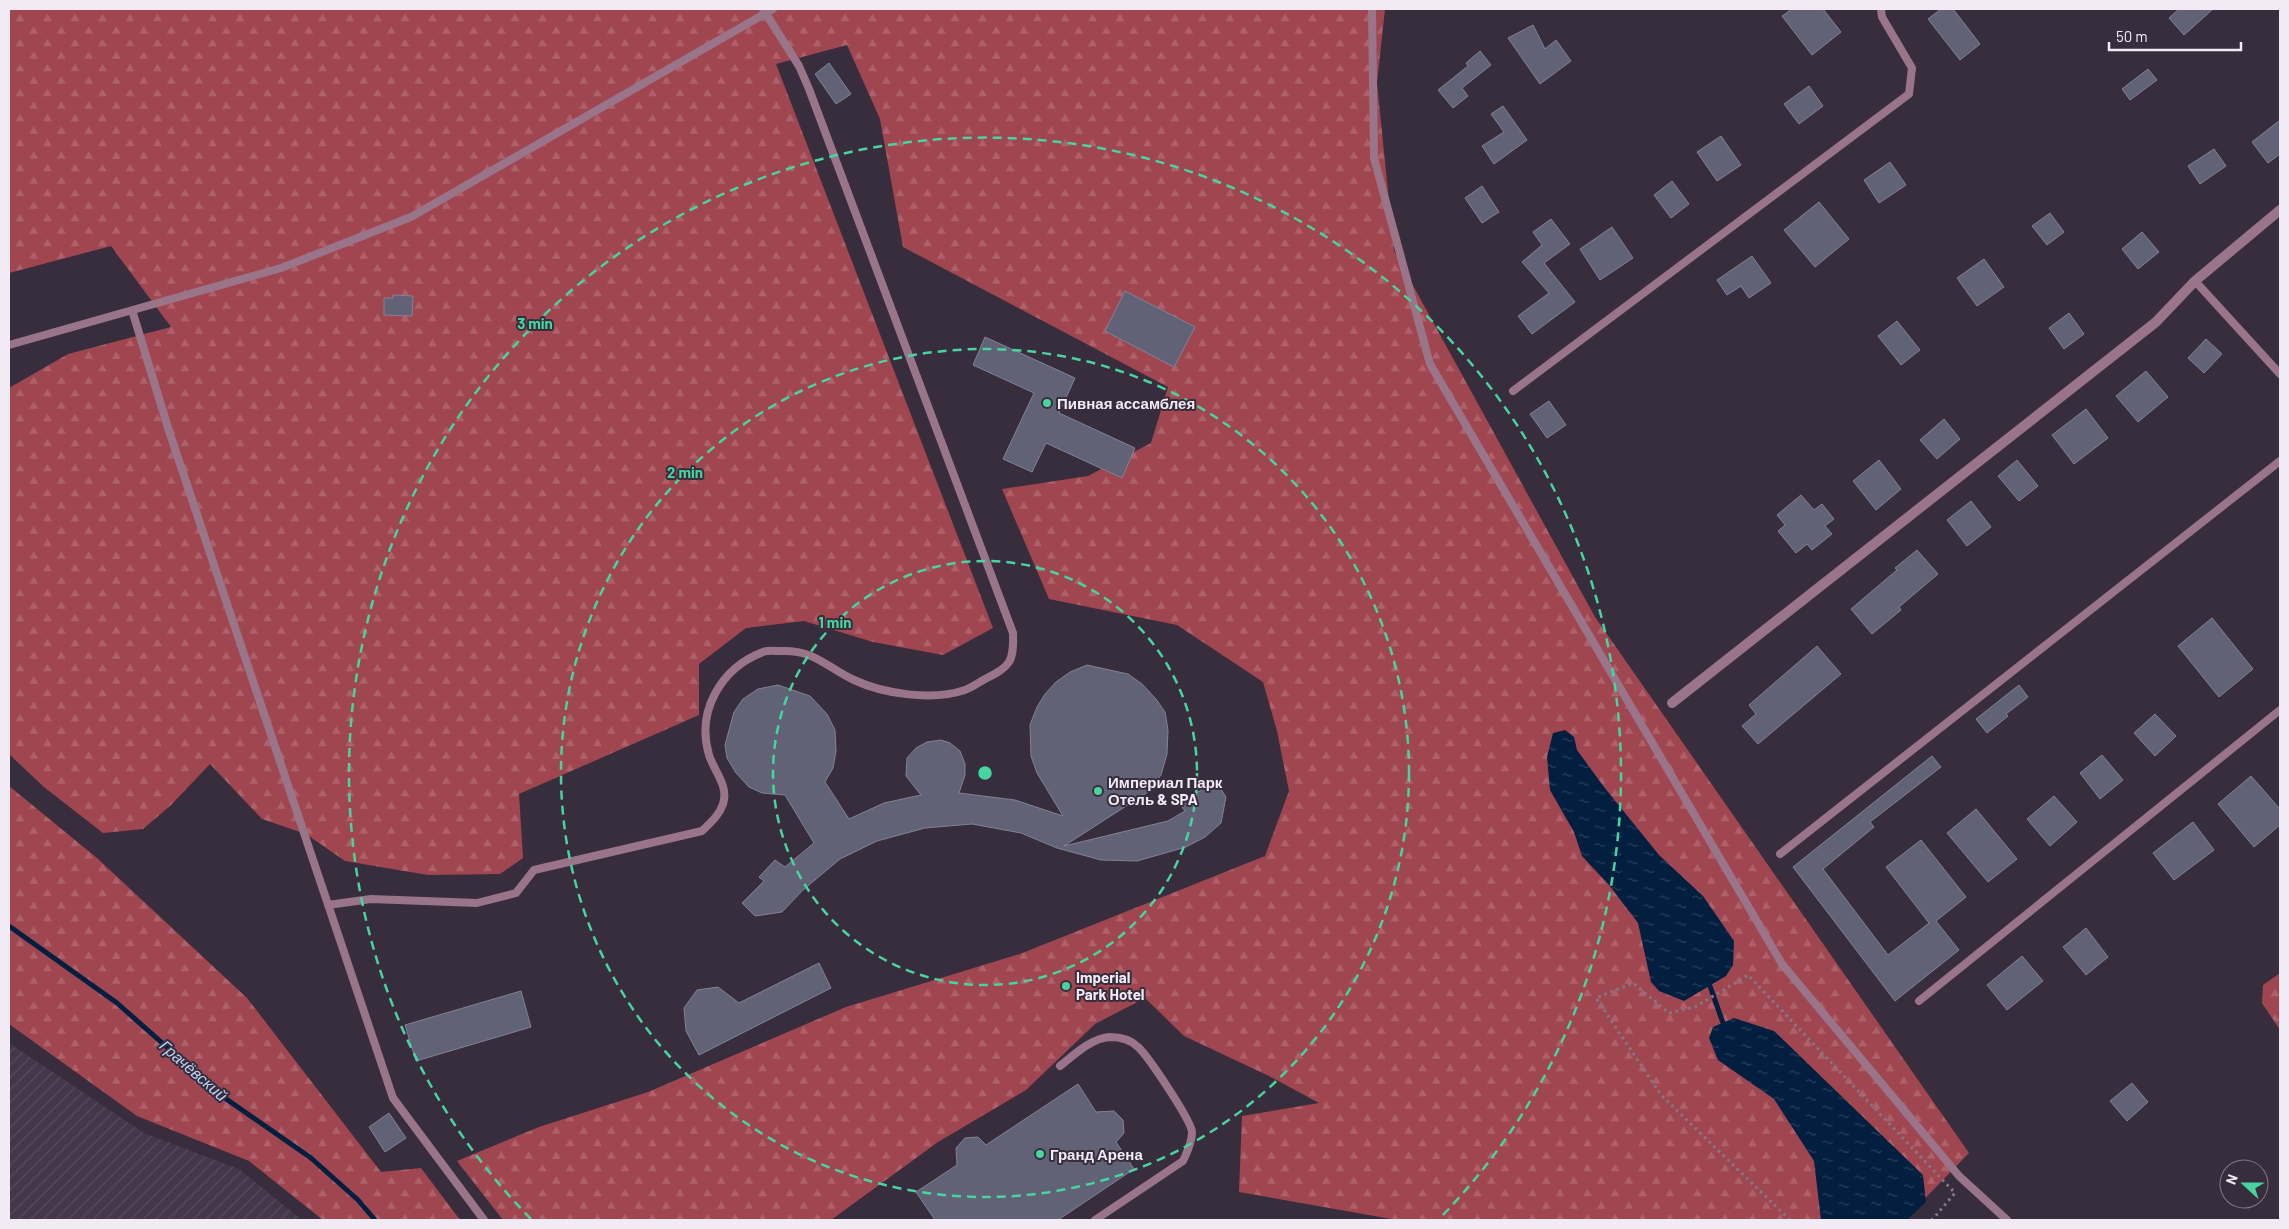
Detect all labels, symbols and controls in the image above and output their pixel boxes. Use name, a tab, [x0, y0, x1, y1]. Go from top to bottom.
scale bar	[2109, 20, 2242, 52]
text: 50 m	[2116, 27, 2148, 45]
text: 3 min	[517, 314, 553, 332]
place label: Пивная ассамблея	[1057, 394, 1195, 412]
marker: Пивная ассамблея	[1041, 397, 1053, 409]
text: 2 min	[667, 463, 703, 481]
text: 1 min	[819, 613, 851, 631]
centre of rings	[976, 764, 994, 782]
place label: Империал Парк Отель & SPA	[1108, 773, 1223, 808]
marker: Империал Парк Отель & SPA	[1092, 785, 1104, 797]
place label: Imperial Park Hotel	[1076, 968, 1145, 1003]
marker: Imperial Park Hotel	[1060, 980, 1072, 992]
water label: Грачёвский	[156, 1036, 232, 1105]
place label: Гранд Арена	[1050, 1145, 1143, 1163]
marker: Гранд Арена	[1034, 1148, 1046, 1160]
north arrow	[2219, 1159, 2269, 1209]
text: N	[2222, 1172, 2241, 1187]

